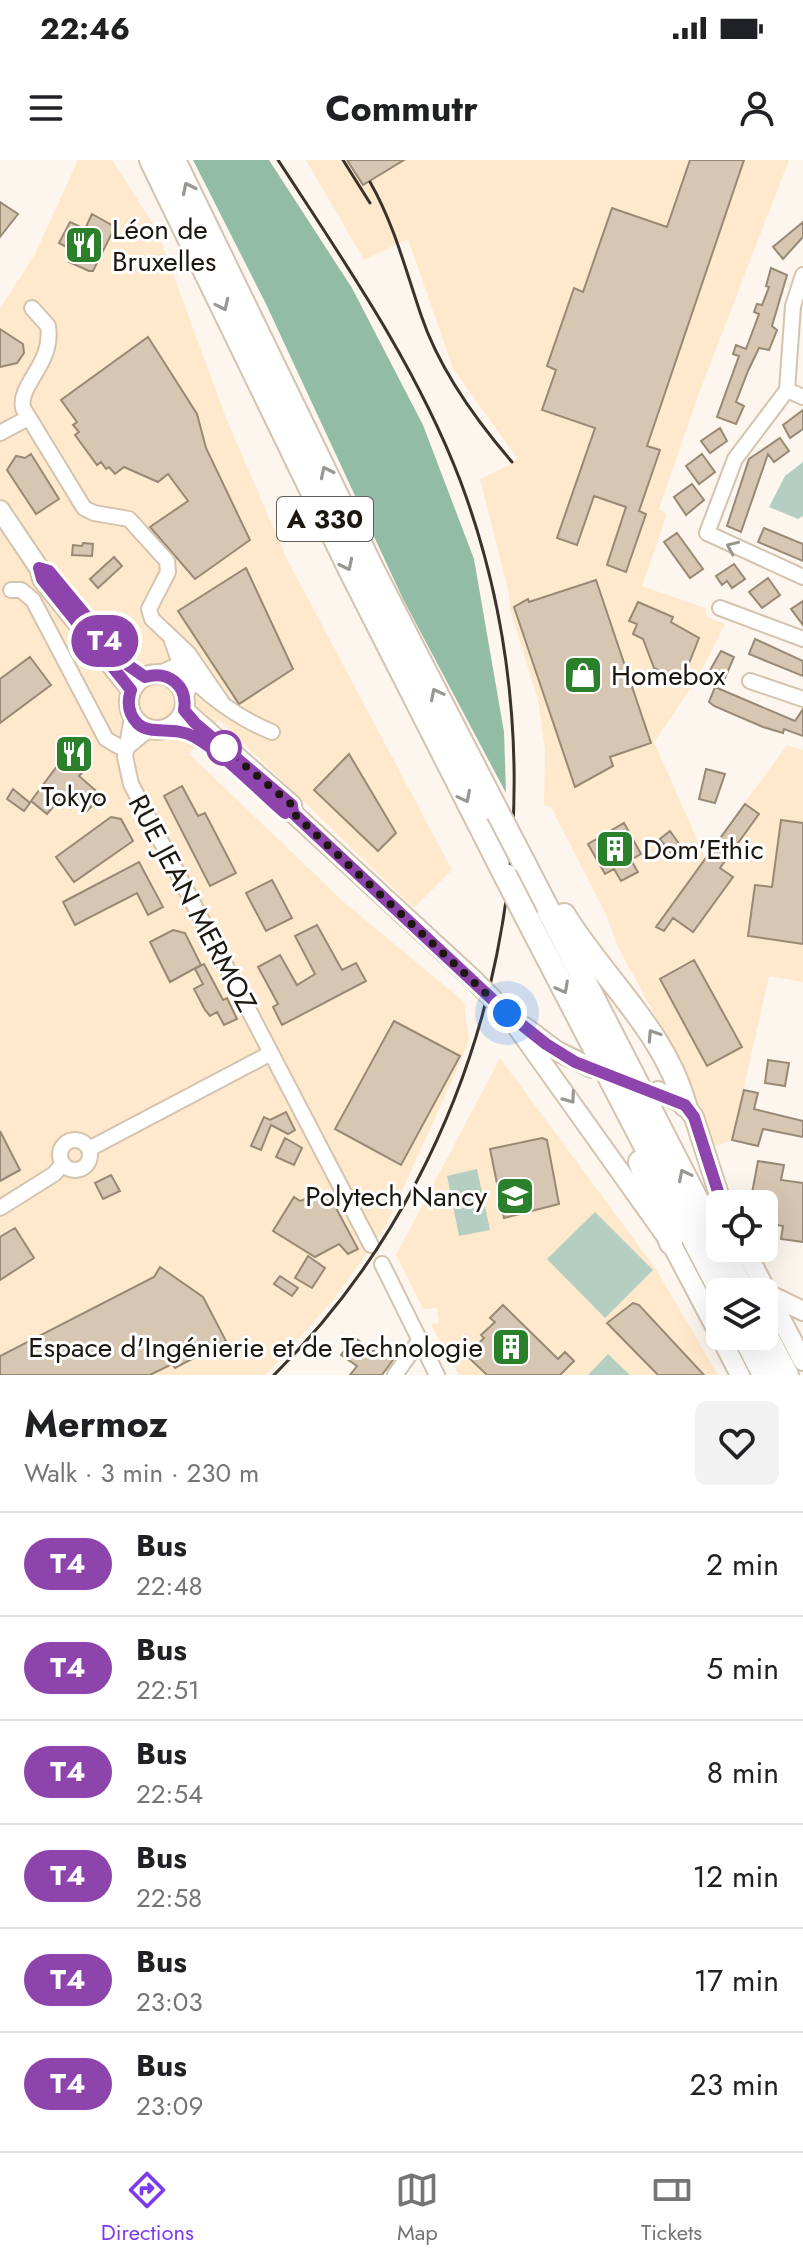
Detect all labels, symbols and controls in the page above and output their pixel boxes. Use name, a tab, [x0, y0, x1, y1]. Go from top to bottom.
text: 22:46	[40, 7, 130, 50]
text: Commutr	[325, 82, 478, 134]
icon: menu	[24, 86, 68, 130]
icon: person	[735, 86, 779, 130]
one-way arrow	[182, 182, 198, 196]
place label: Léon de Bruxelles	[112, 209, 216, 282]
restaurant icon: Léon de Bruxelles	[63, 224, 105, 266]
one-way arrow	[213, 297, 229, 312]
one-way arrow	[320, 466, 336, 481]
road number: A 330	[277, 497, 373, 541]
one-way arrow	[725, 540, 740, 556]
one-way arrow	[338, 556, 353, 571]
line badge: T4	[69, 615, 141, 667]
text: T4	[87, 620, 123, 661]
shop icon: Homebox	[562, 654, 604, 696]
place label: Homebox	[611, 655, 725, 696]
one-way arrow	[431, 687, 446, 702]
unlabelled marker	[207, 731, 241, 765]
restaurant icon: Tokyo	[53, 733, 95, 775]
place label: Tokyo	[41, 776, 107, 817]
street label: RUE JEAN MERMOZ	[118, 787, 267, 1019]
one-way arrow	[456, 788, 471, 803]
building icon: Dom'Ethic	[594, 828, 636, 870]
place label: Dom'Ethic	[643, 829, 764, 870]
one-way arrow	[554, 979, 569, 994]
your location	[487, 993, 527, 1033]
one-way arrow	[647, 1029, 662, 1043]
one-way arrow	[560, 1090, 574, 1104]
one-way arrow	[679, 1169, 694, 1184]
school or university icon: Polytech Nancy	[494, 1175, 536, 1217]
place label: Polytech Nancy	[305, 1176, 488, 1217]
map controls	[706, 1190, 778, 1350]
button: locate	[706, 1190, 778, 1262]
button: layers	[706, 1278, 778, 1350]
building icon: Espace d'Ingénierie et de Technologie	[490, 1326, 532, 1368]
place label: Espace d'Ingénierie et de Technologie	[28, 1327, 483, 1368]
text: Mermoz	[24, 1396, 168, 1451]
button: heart	[695, 1401, 779, 1485]
text: Walk · 3 min · 230 m	[24, 1454, 259, 1492]
text: Bus	[136, 1524, 187, 1567]
text: T4	[50, 1543, 86, 1584]
text: 2 min	[706, 1543, 779, 1586]
text: 22:48	[136, 1567, 203, 1605]
text: Bus	[136, 1628, 187, 1671]
text: T4	[50, 1647, 86, 1688]
text: 5 min	[706, 1647, 779, 1690]
text: 22:51	[136, 1671, 200, 1709]
text: Bus	[136, 1732, 187, 1775]
text: T4	[50, 1751, 86, 1792]
text: 8 min	[707, 1751, 779, 1794]
text: 22:54	[136, 1775, 203, 1813]
text: Bus	[136, 1836, 187, 1879]
text: T4	[50, 1855, 86, 1896]
text: 12 min	[692, 1855, 779, 1898]
text: 22:58	[136, 1879, 202, 1917]
text: Bus	[136, 1940, 187, 1983]
text: T4	[50, 1959, 86, 2000]
text: 17 min	[694, 1959, 779, 2002]
text: 23:03	[136, 1983, 203, 2021]
text: Bus	[136, 2044, 187, 2087]
text: T4	[50, 2063, 86, 2104]
text: 23 min	[690, 2063, 779, 2106]
text: 23:09	[136, 2087, 203, 2125]
tab: Directions	[101, 2168, 194, 2248]
tab: Map	[395, 2168, 439, 2248]
tab: Tickets	[641, 2168, 702, 2248]

